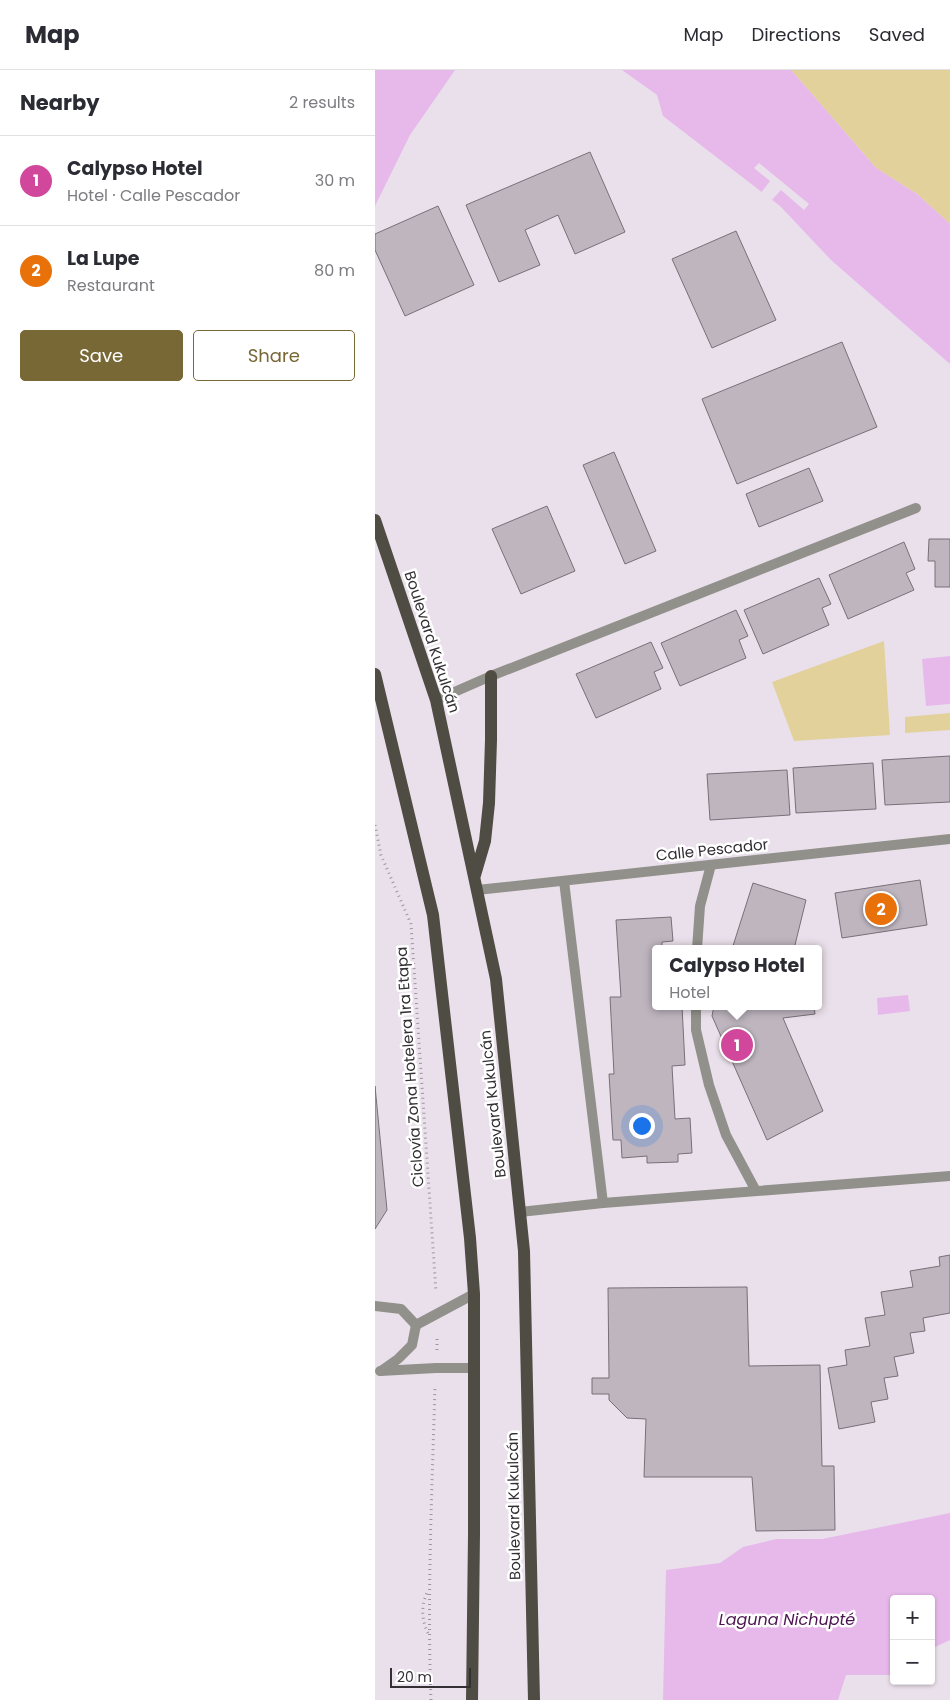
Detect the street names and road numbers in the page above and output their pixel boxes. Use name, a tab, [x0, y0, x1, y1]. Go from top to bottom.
street label: Boulevard Kukulcán	[400, 568, 465, 716]
street label: Calle Pescador	[655, 833, 770, 866]
street label: Ciclovía Zona Hotelera 1ra Etapa	[391, 946, 428, 1188]
street label: Boulevard Kukulcán	[474, 1029, 511, 1179]
street label: Boulevard Kukulcán	[502, 1432, 525, 1580]

